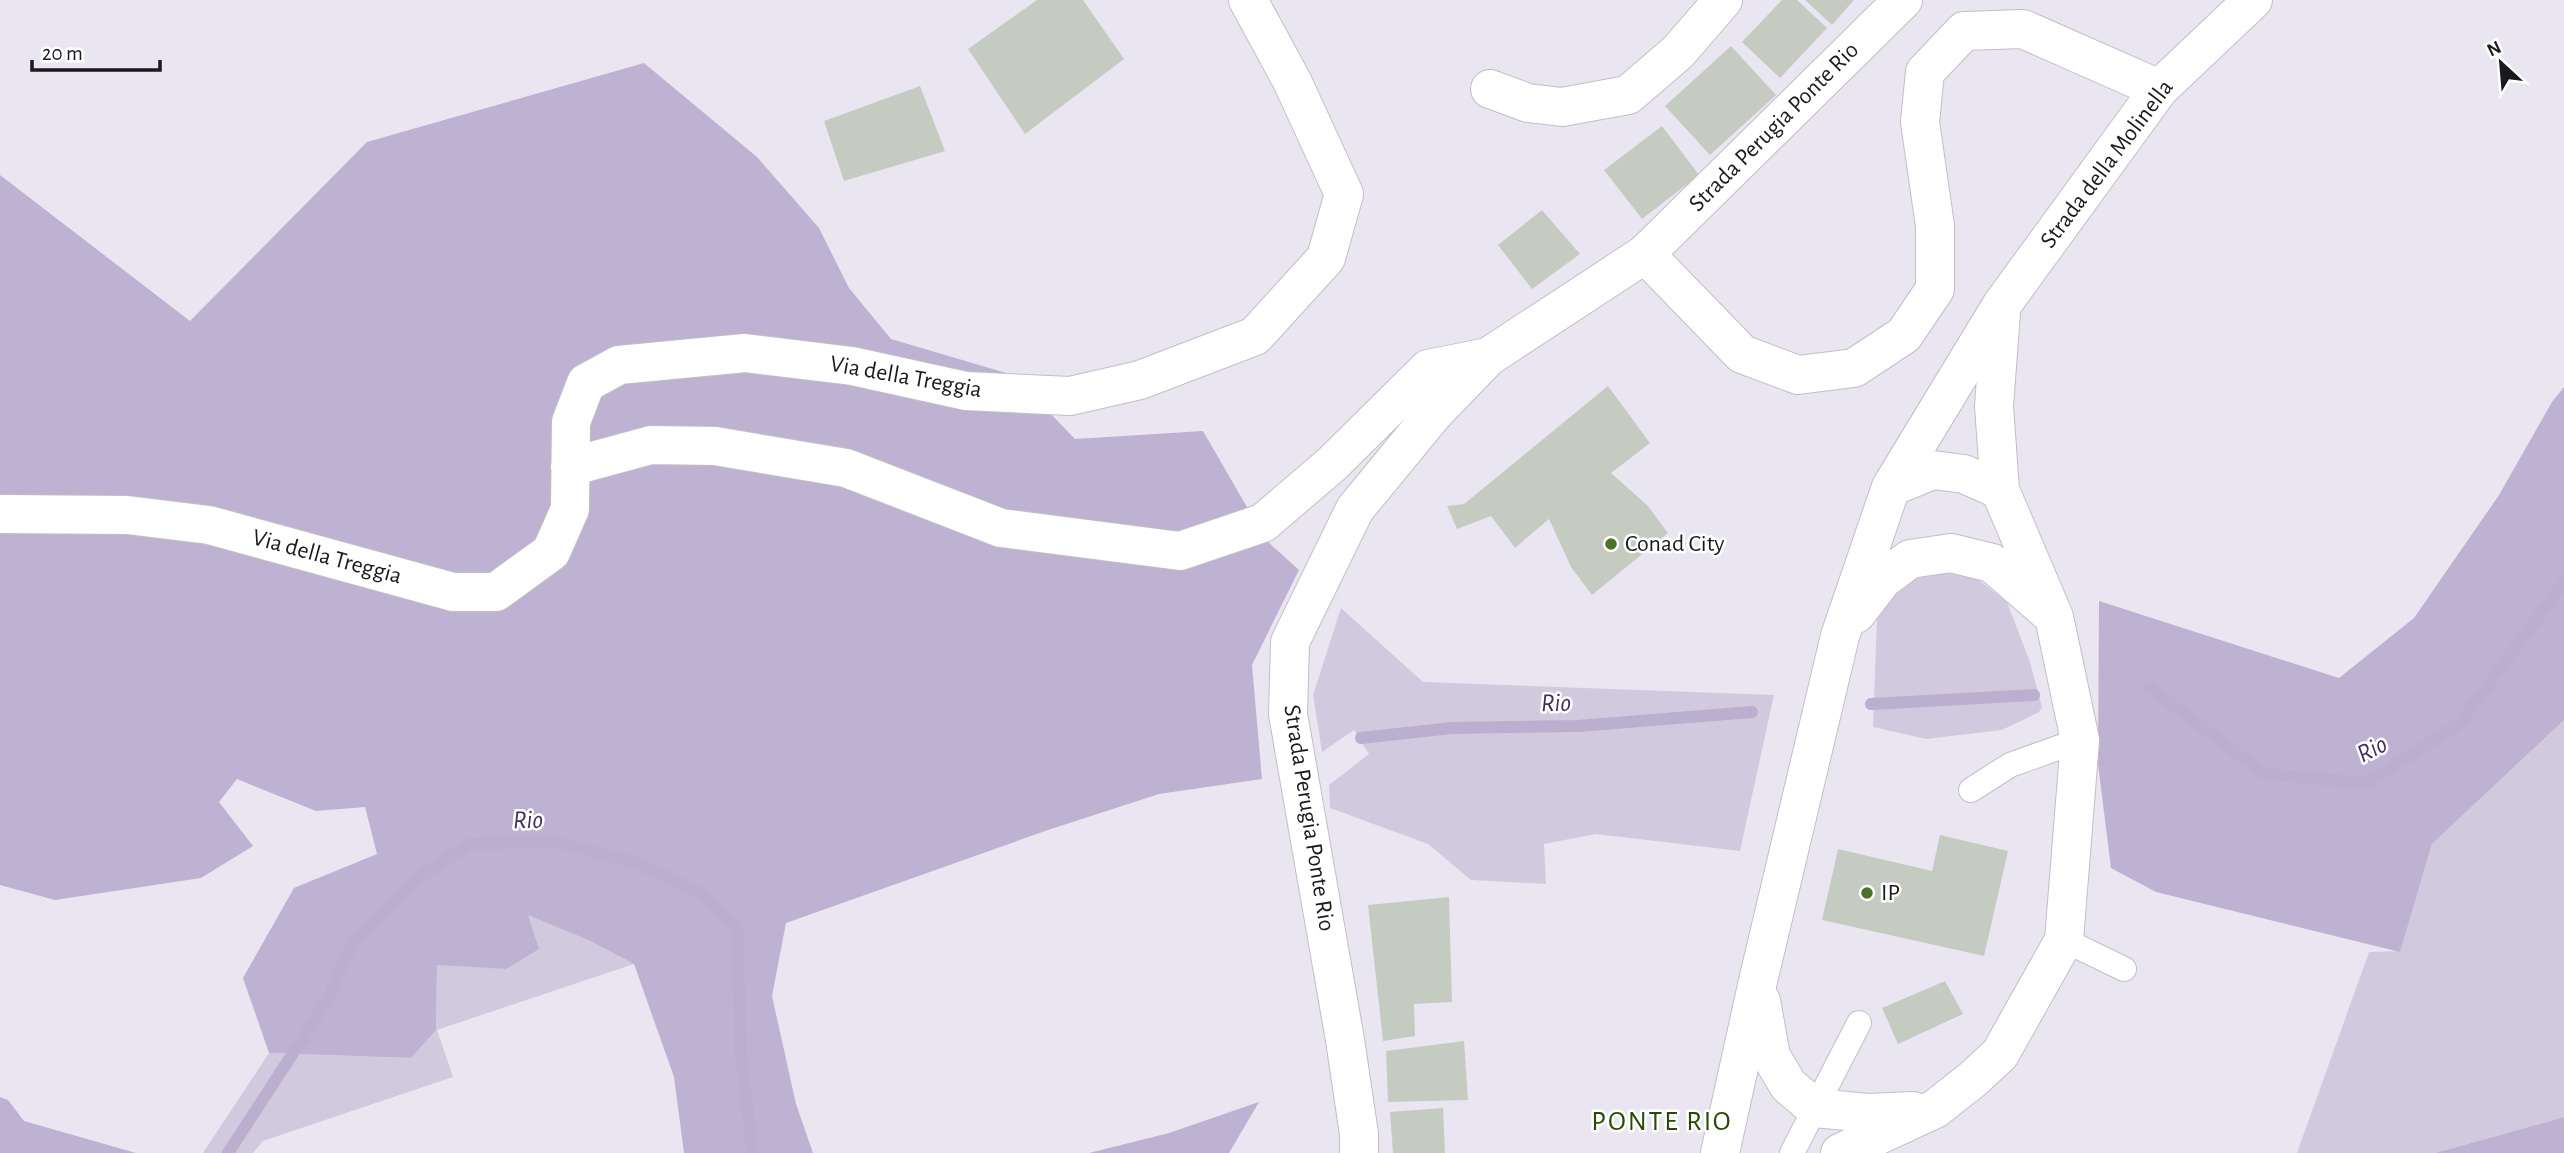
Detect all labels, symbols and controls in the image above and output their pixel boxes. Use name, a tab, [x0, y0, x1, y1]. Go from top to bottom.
scale bar	[32, 28, 159, 72]
north arrow	[2466, 28, 2536, 98]
street label: Strada Perugia Ponte Rio	[1685, 38, 1863, 216]
text: N	[2484, 38, 2504, 61]
text: 20 m	[42, 43, 83, 64]
street label: Strada della Molinella	[2036, 75, 2178, 253]
street label: Via della Treggia	[828, 352, 984, 402]
street label: Via della Treggia	[250, 526, 404, 588]
place label: Conad City	[1625, 532, 1725, 556]
marker: Conad City	[1603, 536, 1619, 552]
water label: Rio	[1541, 690, 1571, 716]
street label: Strada Perugia Ponte Rio	[1279, 703, 1339, 933]
water label: Rio	[2353, 731, 2391, 767]
water label: Rio	[513, 807, 543, 833]
place label: IP	[1881, 881, 1900, 905]
marker: IP	[1859, 885, 1875, 901]
district label: PONTE RIO	[1591, 1108, 1733, 1136]

